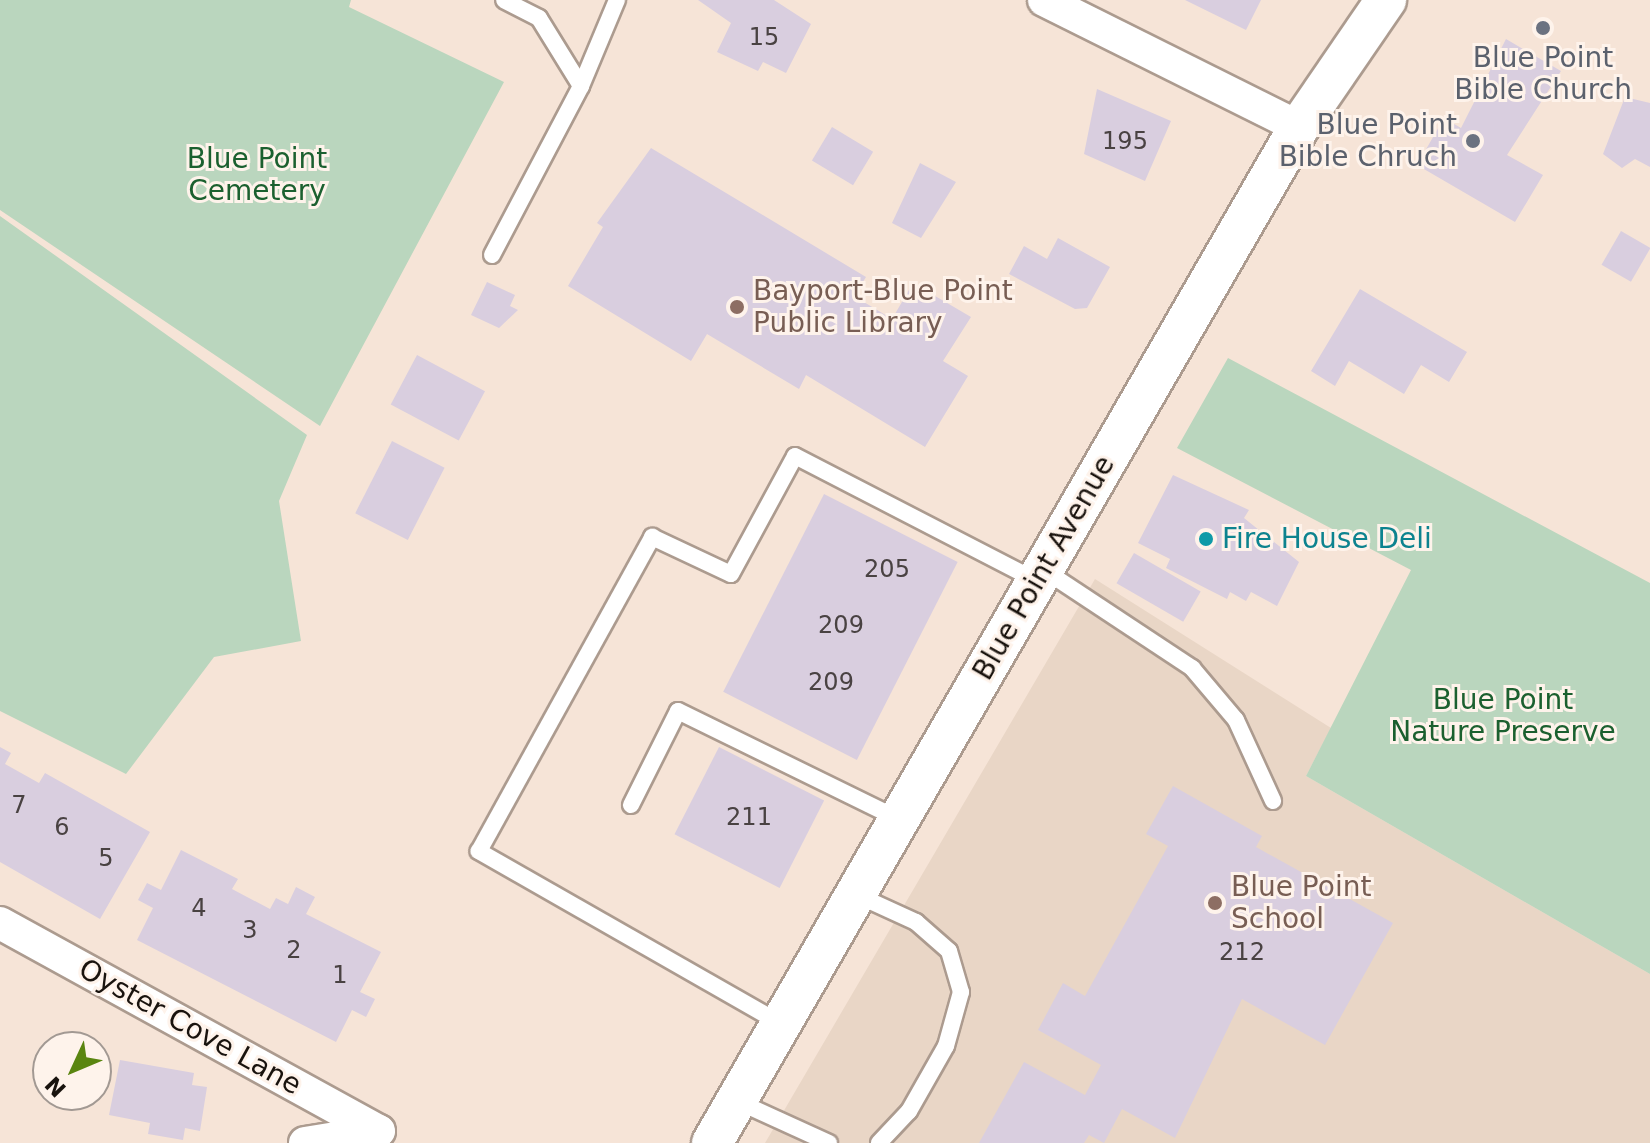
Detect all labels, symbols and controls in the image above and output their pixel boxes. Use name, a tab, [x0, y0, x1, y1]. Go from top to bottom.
marker: Blue Point Bible Church	[1534, 19, 1552, 37]
house number: 15	[749, 24, 779, 52]
place label: Blue Point Bible Church	[1454, 41, 1632, 107]
place label: Blue Point Bible Chruch	[1279, 108, 1457, 174]
house number: 195	[1102, 128, 1148, 156]
marker: Blue Point Bible Chruch	[1464, 132, 1482, 150]
park label: Blue Point Cemetery	[187, 142, 327, 208]
place label: Bayport-Blue Point Public Library	[753, 274, 1013, 340]
marker: Bayport-Blue Point Public Library	[728, 298, 746, 316]
street label: Blue Point Avenue	[966, 450, 1122, 686]
place label: Fire House Deli	[1222, 522, 1432, 556]
marker: Fire House Deli	[1197, 530, 1215, 548]
house number: 205	[864, 556, 910, 584]
house number: 209	[818, 612, 864, 640]
house number: 209	[808, 669, 854, 697]
park label: Blue Point Nature Preserve	[1390, 683, 1616, 749]
house number: 7	[11, 792, 27, 820]
house number: 211	[726, 804, 772, 832]
house number: 6	[54, 814, 70, 842]
house number: 5	[98, 845, 114, 873]
place label: Blue Point School	[1231, 870, 1371, 936]
marker: Blue Point School	[1206, 894, 1224, 912]
house number: 4	[191, 895, 207, 923]
house number: 3	[242, 917, 258, 945]
house number: 2	[286, 937, 302, 965]
house number: 212	[1219, 939, 1265, 967]
street label: Oyster Cove Lane	[73, 952, 307, 1102]
house number: 1	[332, 962, 348, 990]
north arrow	[32, 1031, 112, 1111]
text: N	[40, 1071, 71, 1102]

